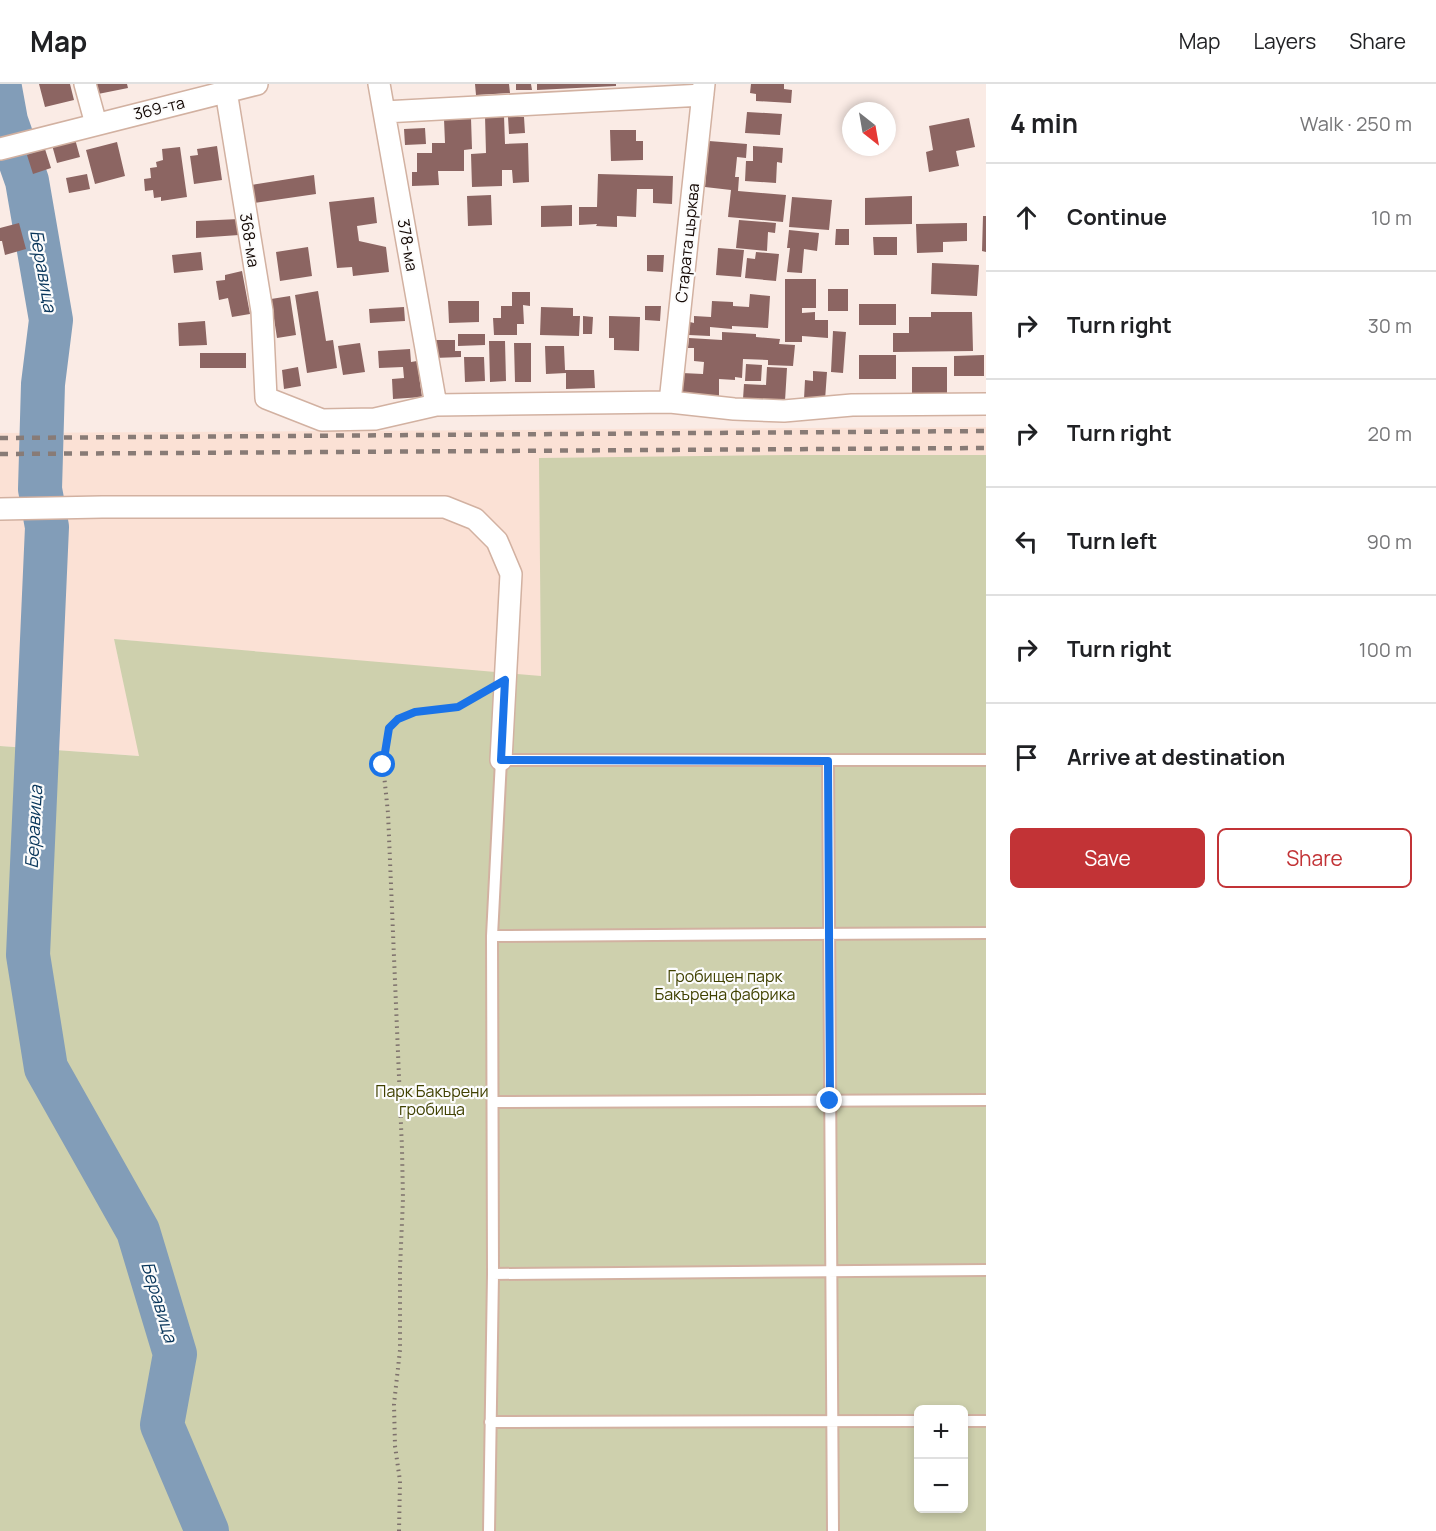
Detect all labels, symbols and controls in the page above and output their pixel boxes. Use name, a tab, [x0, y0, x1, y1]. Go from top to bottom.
text: Map	[30, 22, 87, 60]
text: Map	[1179, 27, 1220, 55]
text: Layers	[1253, 27, 1316, 55]
text: Share	[1349, 27, 1406, 55]
street label: 369-та	[131, 91, 187, 125]
north arrow	[842, 102, 896, 156]
text: 4 min	[1010, 105, 1078, 141]
text: Walk · 250 m	[1300, 110, 1412, 137]
street label: Старата църква	[670, 182, 704, 304]
icon: ahead	[1010, 201, 1043, 234]
text: Continue	[1067, 202, 1167, 232]
text: 10 m	[1371, 204, 1412, 231]
street label: 368-ма	[235, 211, 265, 269]
street label: 378-ма	[393, 217, 423, 273]
water label: Беравица	[25, 228, 63, 315]
icon: right	[1010, 309, 1043, 342]
text: Turn right	[1067, 310, 1172, 340]
text: 30 m	[1368, 312, 1412, 339]
icon: right	[1010, 417, 1043, 450]
text: Turn right	[1067, 418, 1172, 448]
text: 20 m	[1367, 420, 1412, 447]
icon: left	[1010, 525, 1043, 558]
text: Turn left	[1067, 526, 1157, 556]
text: 90 m	[1366, 528, 1412, 555]
icon: right	[1010, 633, 1043, 666]
text: Turn right	[1067, 634, 1172, 664]
text: 100 m	[1359, 636, 1412, 663]
icon: arrive	[1010, 741, 1043, 774]
text: Arrive at destination	[1067, 742, 1285, 772]
route start	[369, 751, 395, 777]
water label: Беравица	[19, 784, 47, 869]
button: Save	[1010, 828, 1205, 888]
button: Share	[1217, 828, 1412, 888]
park label: Гробищен парк Бакърена фабрика	[655, 965, 795, 1005]
park label: Парк Бакърени гробища	[375, 1080, 489, 1120]
route end	[816, 1087, 842, 1113]
water label: Беравица	[136, 1258, 184, 1346]
map controls	[914, 1405, 968, 1513]
button: +	[914, 1405, 968, 1459]
button: −	[914, 1459, 968, 1513]

